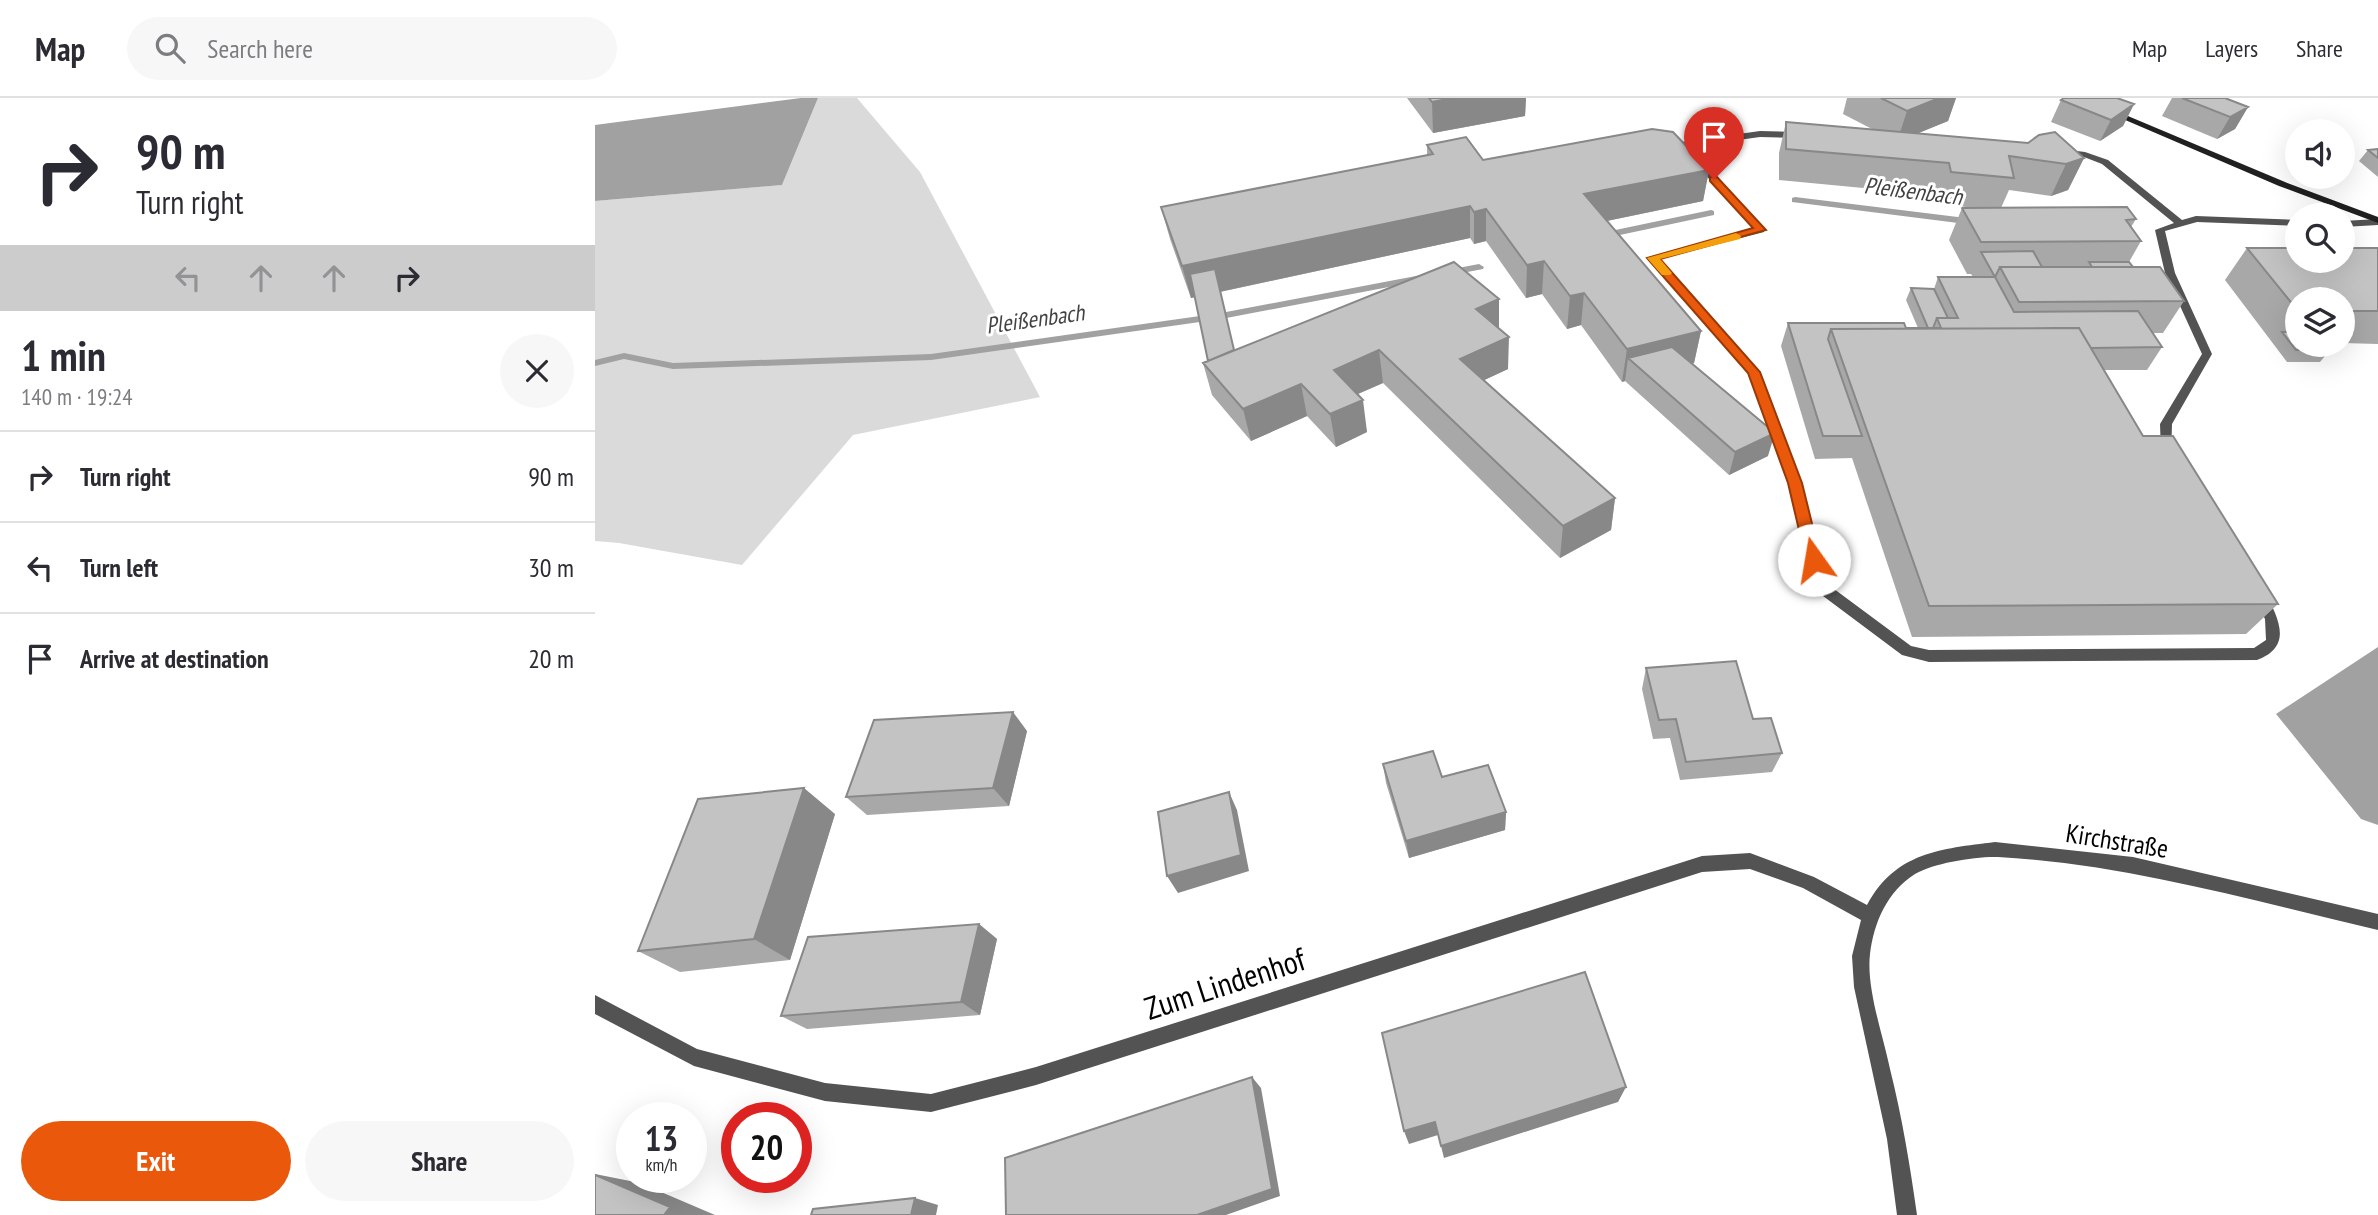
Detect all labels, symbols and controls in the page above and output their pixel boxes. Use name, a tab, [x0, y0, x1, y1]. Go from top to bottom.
search box	[127, 17, 617, 80]
text: Map	[35, 27, 85, 70]
icon: search	[151, 29, 189, 67]
text: Search here	[207, 32, 313, 65]
text: Map	[2132, 33, 2167, 64]
text: Layers	[2205, 33, 2258, 64]
text: Share	[2296, 33, 2343, 64]
pin	[1684, 107, 1744, 179]
icon: arrive	[1695, 118, 1733, 156]
text: 90 m	[136, 119, 225, 183]
map controls	[2285, 119, 2355, 357]
button: sound	[2285, 119, 2355, 189]
icon: right	[21, 126, 112, 217]
water label: Pleißenbach	[1862, 170, 1966, 211]
text: Turn right	[136, 181, 244, 223]
button: search	[2285, 203, 2355, 273]
icon: left	[169, 259, 207, 297]
icon: ahead	[242, 259, 280, 297]
icon: ahead	[315, 259, 353, 297]
icon: right	[388, 259, 426, 297]
button: layers	[2285, 287, 2355, 357]
water label: Pleißenbach	[984, 297, 1088, 340]
text: 1 min	[21, 328, 106, 383]
button: close	[500, 334, 574, 408]
text: 140 m · 19:24	[21, 382, 133, 411]
icon: right	[21, 458, 59, 496]
text: Turn right	[80, 460, 171, 493]
text: 90 m	[528, 460, 574, 493]
position arrow	[1777, 523, 1851, 597]
icon: left	[21, 549, 59, 587]
text: Turn left	[80, 551, 158, 584]
text: 30 m	[528, 551, 574, 584]
icon: arrive	[21, 640, 59, 678]
text: Arrive at destination	[80, 642, 269, 675]
text: 20 m	[528, 642, 574, 675]
street label: Kirchstraße	[2064, 816, 2171, 865]
street label: Zum Lindenhof	[1139, 937, 1312, 1029]
speed limit sign: 20	[721, 1102, 812, 1193]
text: 13	[645, 1115, 678, 1161]
button: Exit	[21, 1121, 291, 1201]
button: Share	[305, 1121, 574, 1201]
text: km/h	[646, 1153, 677, 1176]

